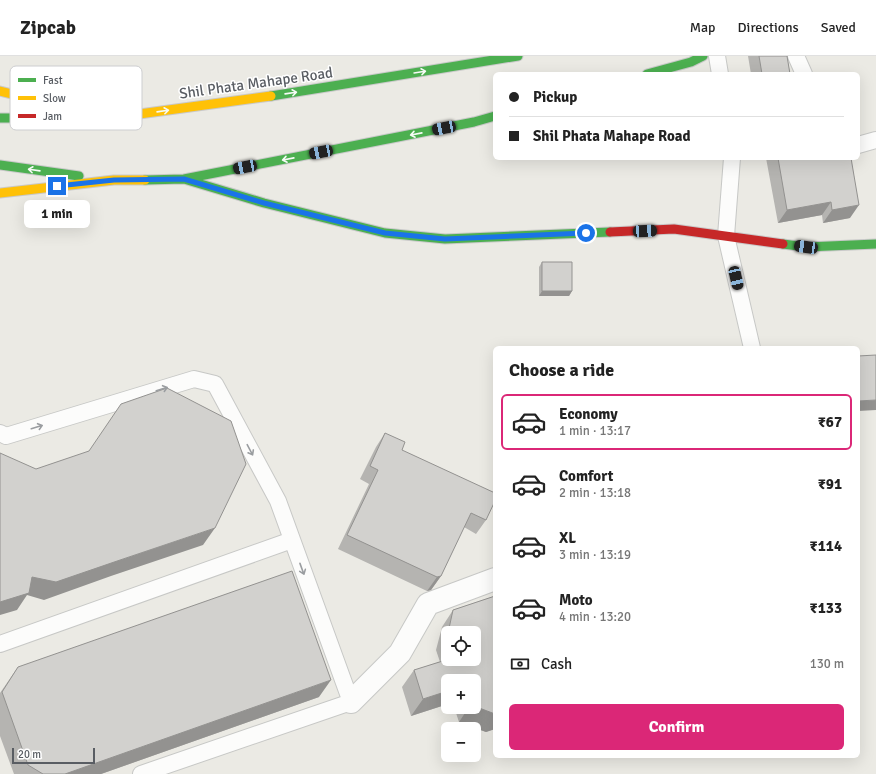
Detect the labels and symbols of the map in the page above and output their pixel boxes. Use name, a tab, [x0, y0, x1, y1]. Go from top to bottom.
street label: Shil Phata Mahape Road	[178, 63, 334, 103]
legend	[10, 66, 142, 130]
one-way arrow	[413, 68, 426, 76]
text: Fast	[43, 74, 63, 87]
one-way arrow	[285, 89, 298, 97]
text: Slow	[43, 92, 66, 105]
one-way arrow	[156, 107, 169, 115]
text: Jam	[43, 110, 62, 123]
car	[431, 120, 457, 136]
one-way arrow	[410, 130, 423, 138]
car	[308, 144, 334, 160]
one-way arrow	[282, 155, 295, 163]
car	[232, 159, 258, 175]
one-way arrow	[28, 166, 41, 174]
route end	[48, 177, 66, 195]
callout: 1 min	[24, 200, 90, 228]
route start	[577, 224, 595, 242]
car	[633, 224, 657, 238]
car	[793, 239, 819, 255]
car	[727, 265, 745, 291]
one-way arrow	[155, 385, 168, 392]
one-way arrow	[30, 423, 43, 430]
one-way arrow	[247, 444, 255, 456]
one-way arrow	[299, 562, 307, 574]
scale bar	[12, 746, 95, 765]

